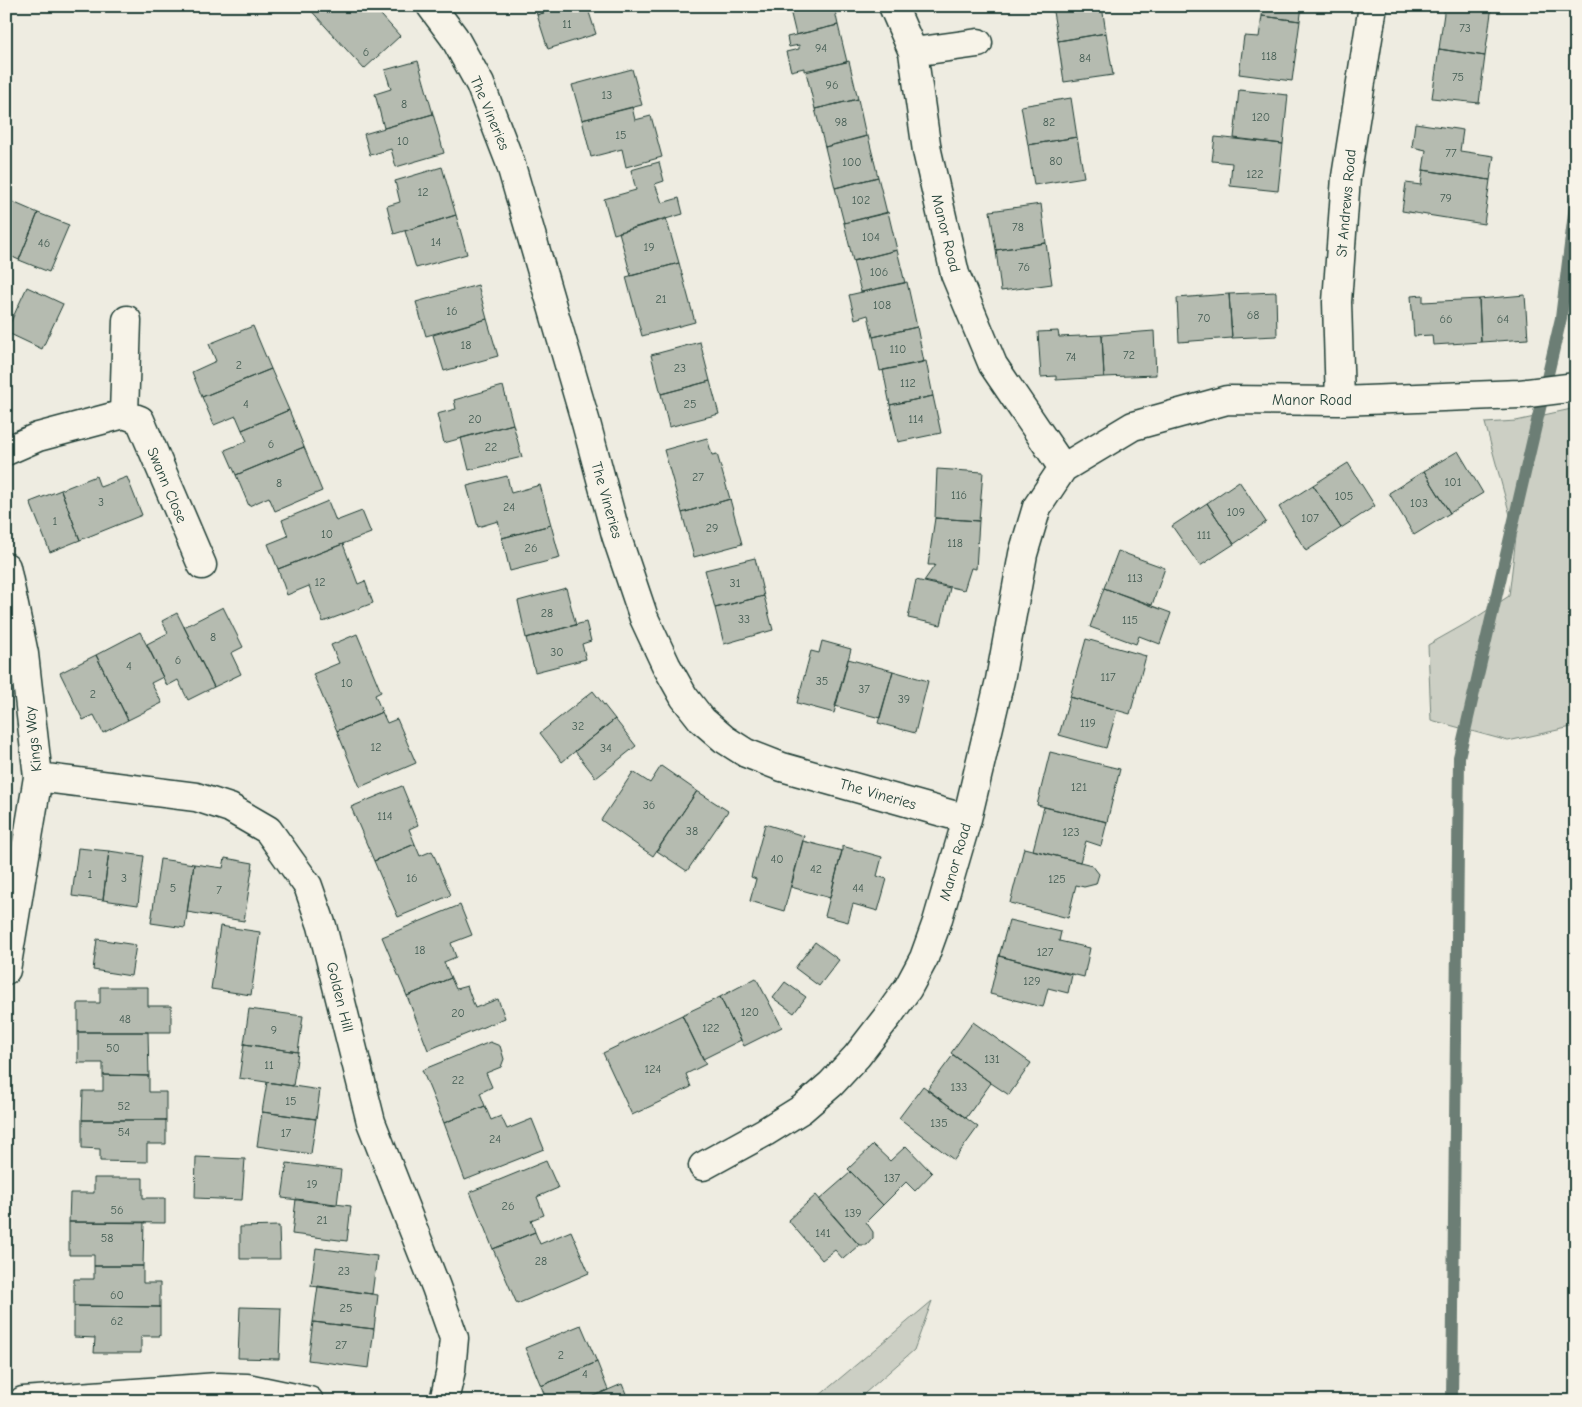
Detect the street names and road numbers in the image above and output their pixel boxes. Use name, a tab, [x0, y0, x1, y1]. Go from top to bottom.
street label: The Vineries	[466, 73, 514, 153]
street label: St Andrews Road	[1332, 148, 1360, 258]
street label: Manor Road	[928, 192, 964, 274]
street label: Manor Road	[1272, 391, 1352, 409]
street label: Swann Close	[143, 444, 191, 526]
street label: The Vineries	[587, 460, 627, 540]
street label: Kings Way	[21, 705, 45, 773]
street label: The Vineries	[838, 774, 918, 814]
street label: Manor Road	[935, 821, 975, 903]
street label: Golden Hill	[323, 960, 357, 1034]

